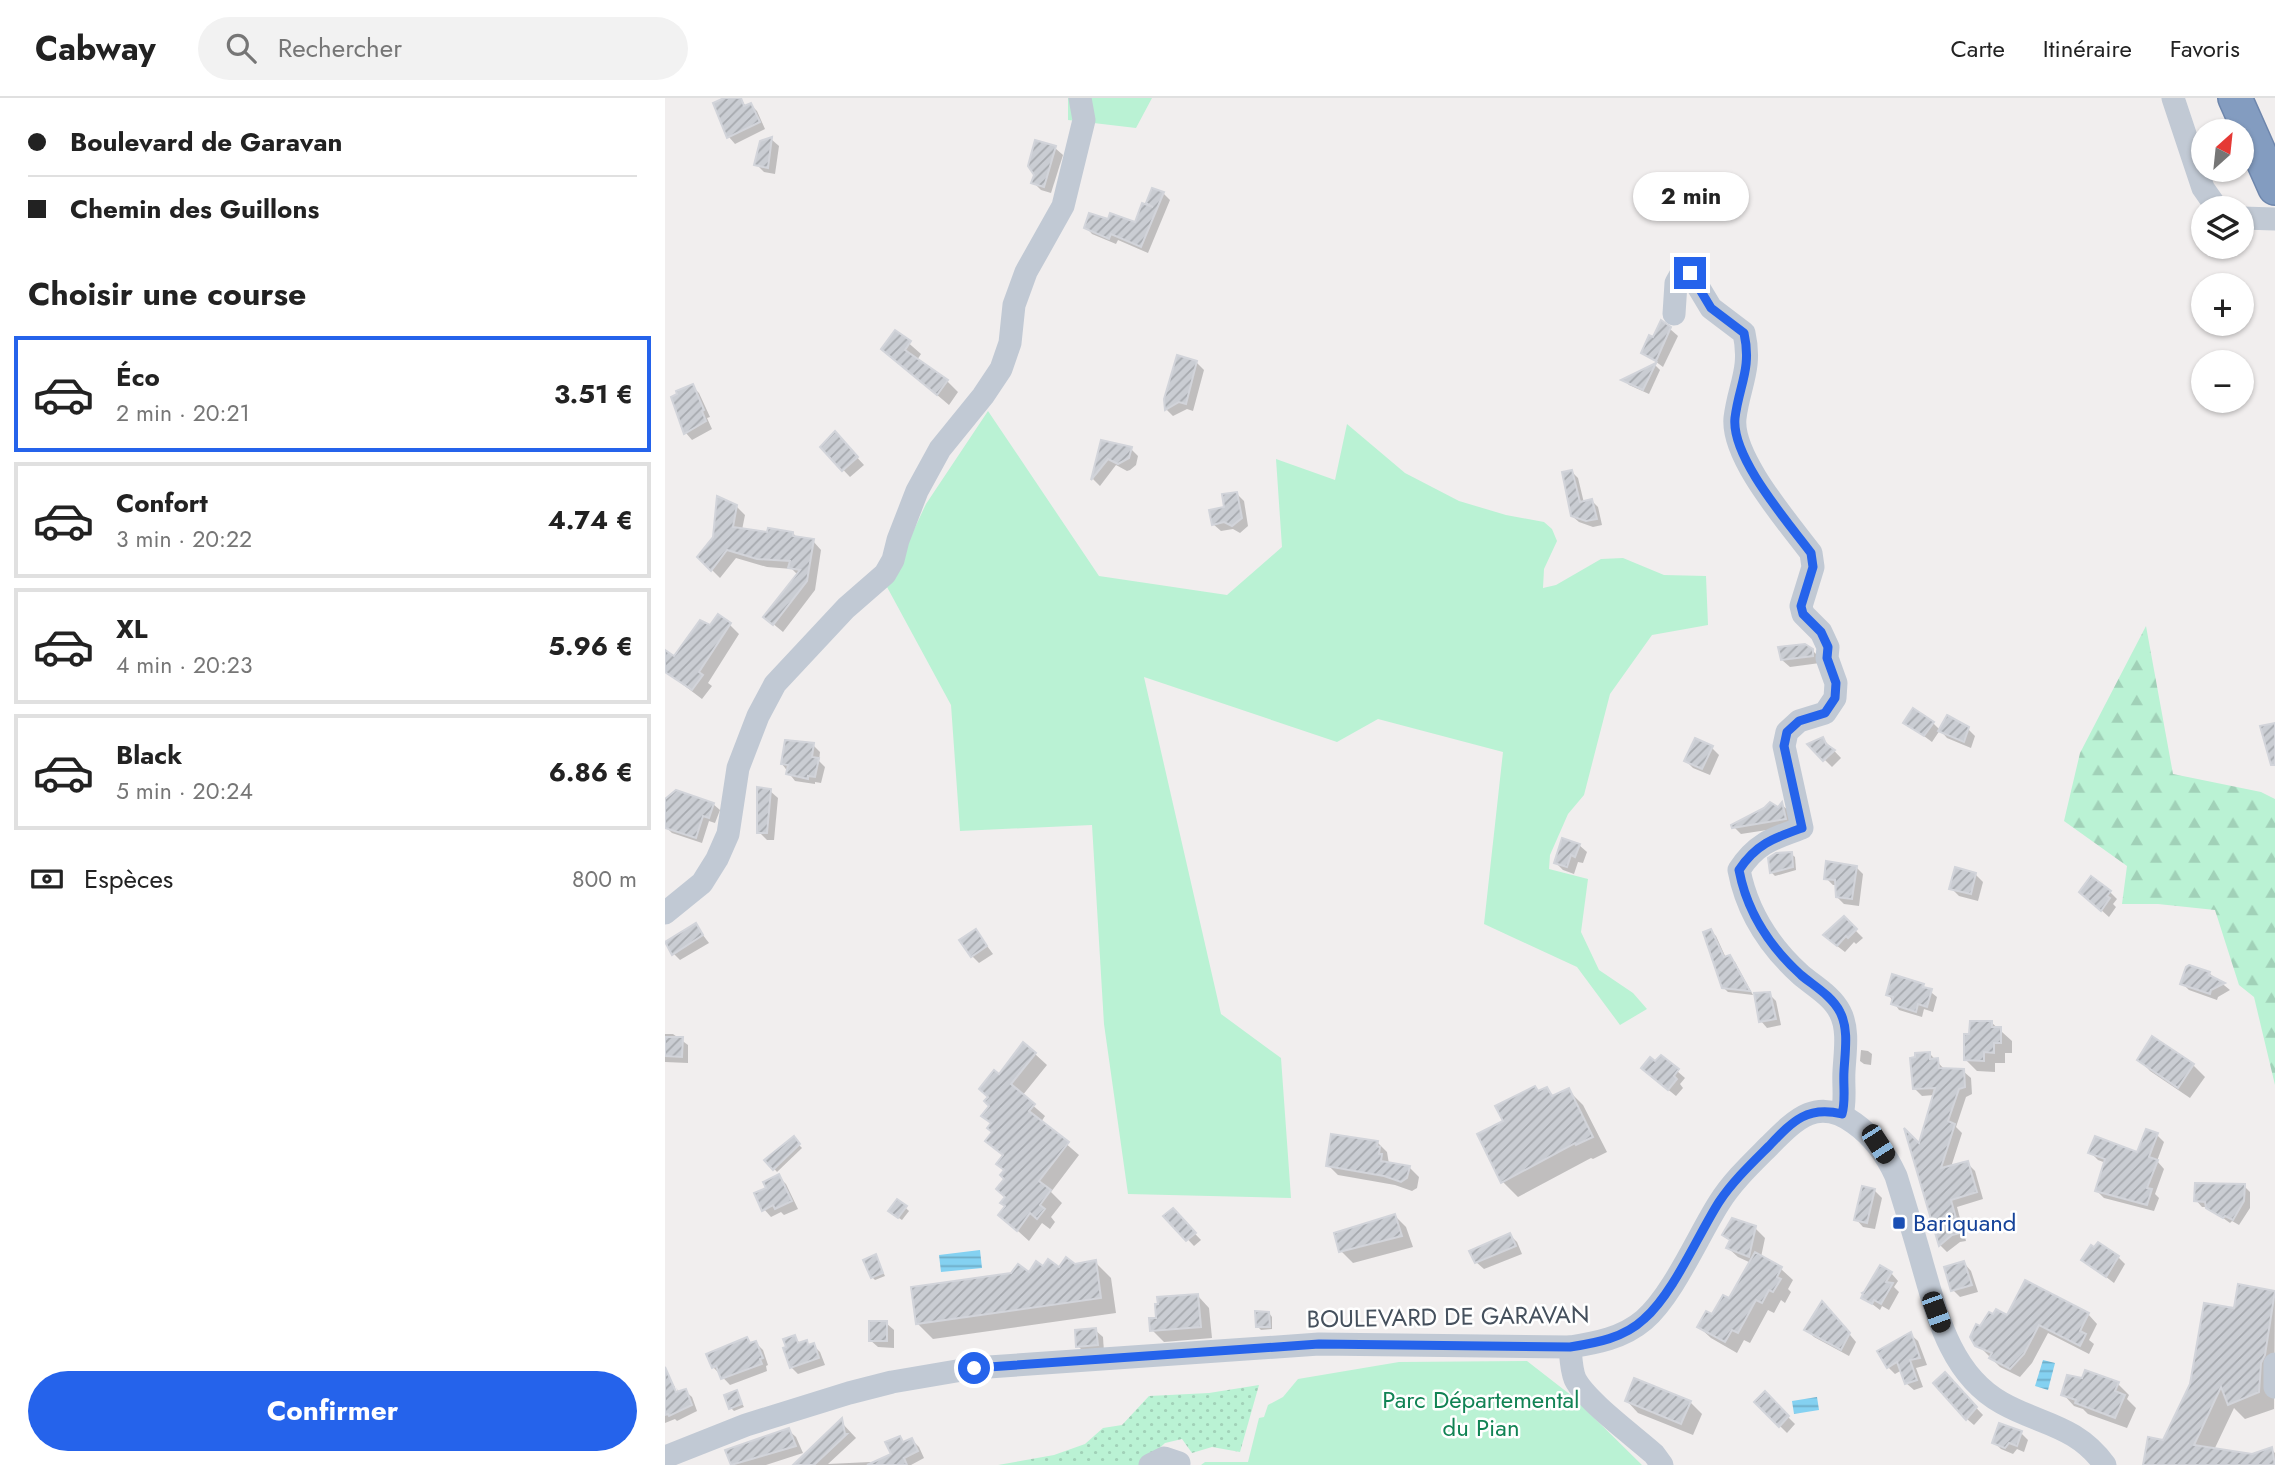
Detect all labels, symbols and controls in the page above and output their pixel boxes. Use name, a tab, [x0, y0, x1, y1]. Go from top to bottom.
search box	[198, 17, 688, 80]
text: Cabway	[35, 25, 156, 72]
icon: search	[222, 29, 260, 67]
text: Rechercher	[278, 29, 402, 67]
text: Carte	[1950, 31, 2005, 66]
text: Itinéraire	[2043, 31, 2132, 66]
text: Favoris	[2170, 31, 2240, 66]
north arrow	[2191, 119, 2254, 182]
map controls	[2191, 119, 2254, 413]
text: Boulevard de Garavan	[70, 123, 342, 161]
callout: 2 min	[1632, 172, 1748, 220]
text: 2 min	[1661, 179, 1721, 213]
text: Chemin des Guillons	[70, 190, 319, 228]
button: layers	[2191, 196, 2254, 259]
route end	[1674, 257, 1706, 289]
text: Choisir une course	[28, 271, 306, 317]
button: +	[2191, 273, 2254, 336]
button: −	[2191, 350, 2254, 413]
text: Éco	[116, 358, 160, 396]
icon: car	[32, 363, 95, 426]
text: 3.51 €	[554, 375, 633, 413]
text: 2 min · 20:21	[116, 396, 250, 430]
text: Confort	[116, 484, 208, 522]
icon: car	[32, 489, 95, 552]
text: 4.74 €	[548, 501, 633, 539]
text: 3 min · 20:22	[116, 522, 252, 556]
text: XL	[116, 610, 148, 648]
icon: car	[32, 615, 95, 678]
text: 5.96 €	[548, 627, 633, 665]
text: 4 min · 20:23	[116, 648, 252, 682]
text: Black	[116, 736, 182, 774]
icon: car	[32, 741, 95, 804]
text: 6.86 €	[549, 753, 633, 791]
text: 5 min · 20:24	[116, 774, 253, 808]
icon: cash	[28, 860, 66, 898]
text: Espèces	[84, 860, 173, 898]
text: 800 m	[572, 862, 637, 896]
car	[1858, 1121, 1899, 1167]
place label: Bariquand	[1913, 1205, 2017, 1240]
marker: Bariquand	[1891, 1215, 1907, 1231]
car	[1919, 1289, 1954, 1335]
street label: BOULEVARD DE GARAVAN	[1306, 1297, 1590, 1336]
route start	[958, 1352, 990, 1384]
button: Confirmer	[28, 1371, 637, 1451]
park label: Parc Départemental du Pian	[1382, 1382, 1580, 1445]

